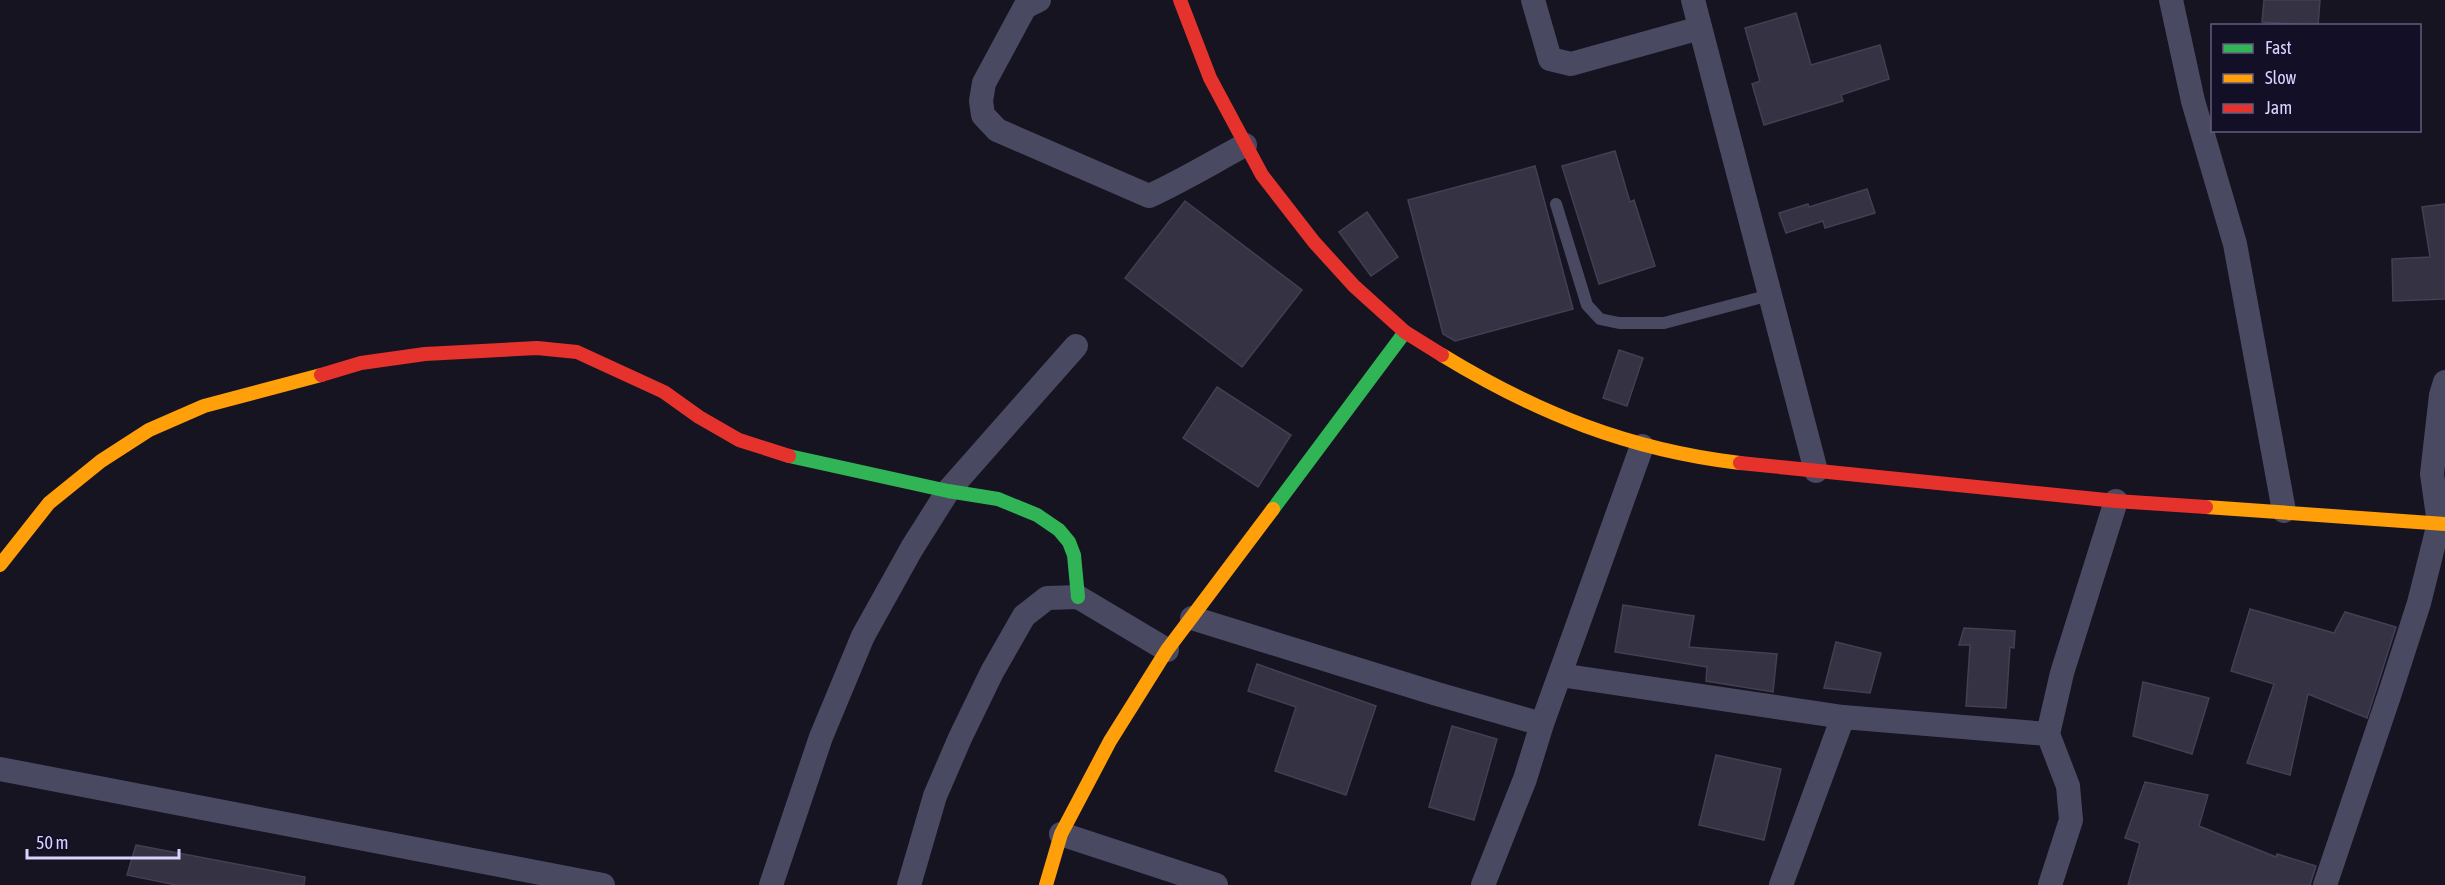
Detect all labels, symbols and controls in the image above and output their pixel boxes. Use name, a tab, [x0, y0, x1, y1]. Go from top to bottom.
legend	[2211, 24, 2421, 132]
text: Fast	[2265, 37, 2292, 58]
text: Slow	[2265, 67, 2296, 88]
text: Jam	[2265, 97, 2292, 118]
scale bar	[27, 822, 178, 860]
text: 50 m	[36, 832, 68, 853]

